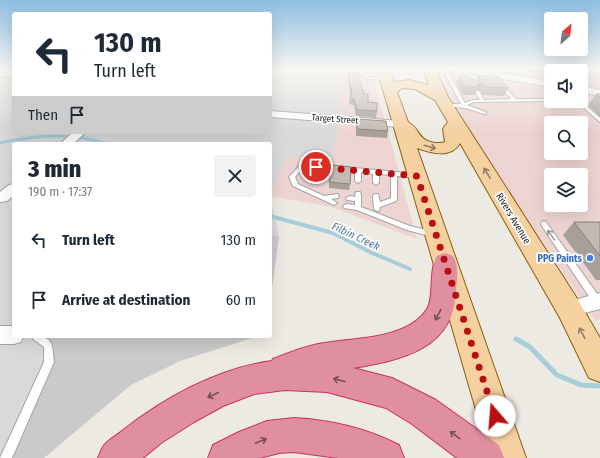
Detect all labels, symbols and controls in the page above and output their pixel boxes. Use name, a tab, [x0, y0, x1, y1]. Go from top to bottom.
north arrow	[544, 12, 588, 56]
map controls	[544, 12, 588, 212]
text: 130 m	[94, 26, 162, 59]
icon: left	[28, 28, 80, 80]
text: Turn left	[94, 60, 156, 82]
button: sound	[544, 64, 588, 108]
icon: arrive	[66, 104, 88, 126]
text: Then	[28, 106, 58, 124]
street label: Target Street	[311, 112, 359, 126]
button: search	[544, 116, 588, 160]
one-way arrow	[423, 144, 436, 151]
pin	[299, 150, 333, 184]
text: 3 min	[28, 155, 81, 183]
button: close	[214, 155, 256, 197]
icon: arrive	[305, 156, 327, 178]
one-way arrow	[483, 168, 491, 179]
button: layers	[544, 168, 588, 212]
text: 190 m · 17:37	[28, 184, 92, 199]
street label: Rivers Avenue	[493, 191, 533, 246]
water label: Filbin Creek	[330, 220, 382, 253]
icon: left	[28, 229, 50, 251]
one-way arrow	[547, 229, 555, 240]
text: Turn left	[62, 231, 115, 249]
text: 130 m	[221, 231, 256, 249]
place label: PPG Paints	[537, 253, 583, 265]
marker: PPG Paints	[585, 253, 595, 263]
icon: arrive	[28, 289, 50, 311]
text: Arrive at destination	[62, 291, 190, 309]
text: 60 m	[226, 291, 256, 309]
one-way arrow	[434, 309, 441, 321]
one-way arrow	[578, 327, 585, 339]
one-way arrow	[333, 375, 346, 383]
one-way arrow	[207, 392, 219, 399]
position arrow	[474, 395, 516, 437]
one-way arrow	[449, 431, 460, 439]
one-way arrow	[254, 437, 266, 444]

